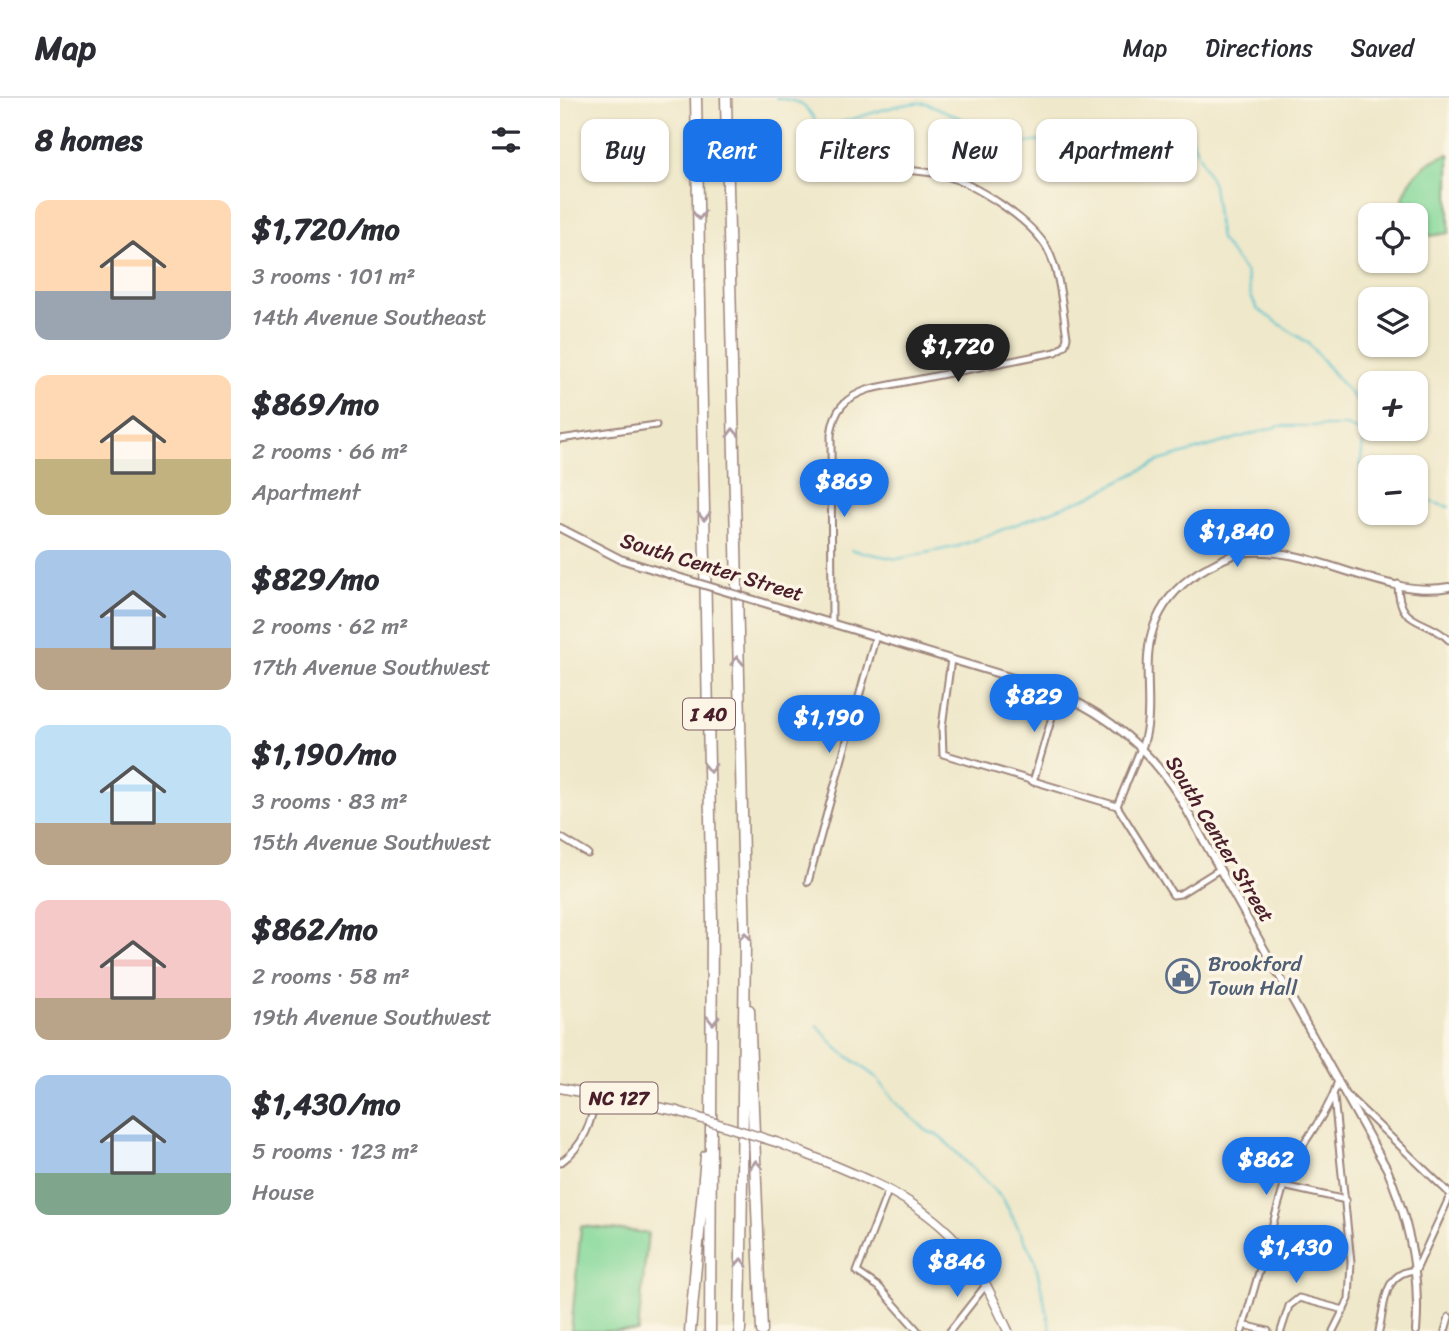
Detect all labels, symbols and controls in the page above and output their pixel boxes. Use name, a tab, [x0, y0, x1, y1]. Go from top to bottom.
text: Map	[35, 19, 96, 77]
text: Map	[1123, 27, 1167, 69]
text: Directions	[1205, 27, 1313, 69]
text: Saved	[1351, 27, 1414, 69]
text: 8 homes	[35, 113, 143, 167]
chip: Buy	[581, 119, 669, 182]
chip: Rent	[683, 119, 782, 182]
chip: Filters	[796, 119, 914, 182]
chip: New	[928, 119, 1022, 182]
chip: Apartment	[1036, 119, 1197, 182]
icon: filters	[487, 121, 525, 159]
text: $1,720/mo	[252, 202, 400, 256]
map controls	[1358, 203, 1428, 525]
button: locate	[1358, 203, 1428, 273]
one-way arrow	[691, 210, 706, 221]
icon: home	[91, 228, 175, 312]
text: 3 rooms · 101 m²	[252, 256, 416, 297]
button: layers	[1358, 287, 1428, 357]
text: 14th Avenue Southeast	[252, 297, 486, 338]
pin: $1,720	[901, 324, 1015, 384]
text: $1,720	[922, 326, 994, 367]
button: +	[1358, 371, 1428, 441]
text: $869/mo	[252, 377, 379, 431]
icon: home	[91, 403, 175, 487]
one-way arrow	[725, 428, 740, 439]
text: 2 rooms · 66 m²	[252, 431, 408, 472]
button: −	[1358, 455, 1428, 525]
pin: $869	[803, 460, 885, 519]
text: $869	[816, 461, 872, 502]
text: Apartment	[252, 472, 361, 513]
pin: $1,840	[1180, 510, 1294, 569]
one-way arrow	[696, 511, 712, 522]
text: $1,840	[1200, 511, 1274, 552]
street label: South Center Street	[616, 521, 808, 613]
text: $829/mo	[252, 552, 379, 606]
icon: home	[91, 578, 175, 662]
text: 2 rooms · 62 m²	[252, 606, 408, 647]
text: 17th Avenue Southwest	[252, 647, 491, 688]
one-way arrow	[730, 655, 745, 666]
pin: $829	[993, 674, 1075, 734]
text: $829	[1006, 676, 1062, 717]
pin: $1,190	[772, 696, 886, 755]
text: $1,190	[794, 697, 864, 738]
road number: I 40	[683, 698, 735, 730]
text: $1,190/mo	[252, 727, 397, 781]
street label: South Center Street	[1155, 748, 1285, 930]
icon: home	[91, 753, 175, 837]
one-way arrow	[702, 763, 717, 774]
text: 3 rooms · 83 m²	[252, 781, 408, 822]
text: 15th Avenue Southwest	[252, 822, 492, 863]
text: $862/mo	[252, 902, 378, 956]
icon: home	[91, 928, 175, 1012]
one-way arrow	[737, 932, 752, 943]
place label: Brookford Town Hall	[1208, 945, 1303, 1007]
text: 2 rooms · 58 m²	[252, 956, 410, 997]
public building icon: Brookford Town Hall	[1164, 957, 1202, 995]
text: 19th Avenue Southwest	[252, 997, 492, 1038]
one-way arrow	[705, 1015, 721, 1026]
text: $1,430/mo	[252, 1077, 400, 1131]
road number: NC 127	[580, 1082, 658, 1114]
icon: home	[91, 1103, 175, 1187]
text: 5 rooms · 123 m²	[252, 1131, 419, 1172]
pin: $862	[1225, 1138, 1307, 1197]
text: $862	[1238, 1139, 1294, 1180]
one-way arrow	[748, 1159, 763, 1170]
text: House	[252, 1172, 314, 1213]
pin: $1,430	[1239, 1226, 1353, 1285]
text: $1,430	[1259, 1227, 1333, 1268]
pin: $846	[916, 1240, 998, 1299]
text: $846	[929, 1241, 985, 1282]
one-way arrow	[733, 1257, 749, 1268]

